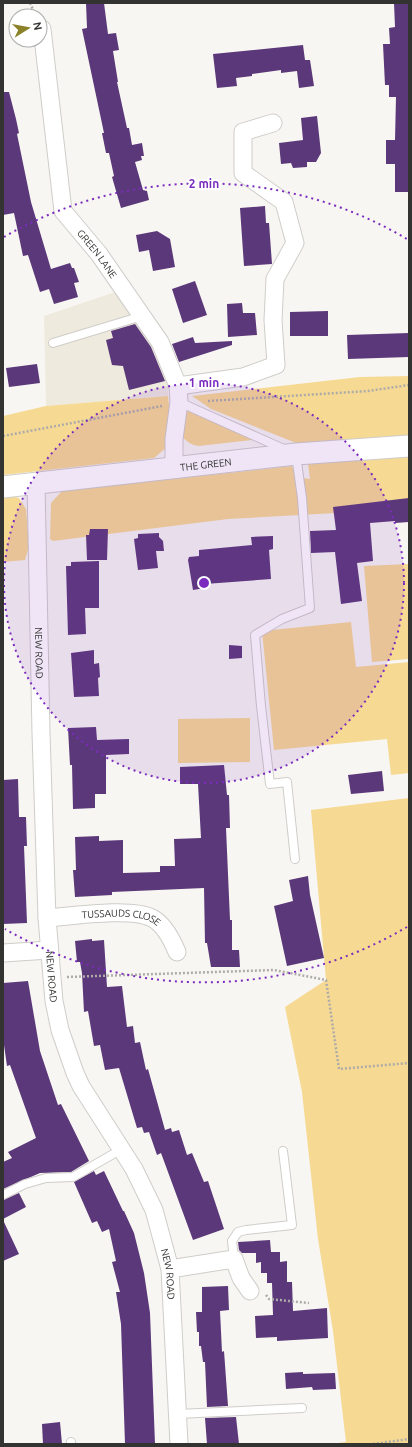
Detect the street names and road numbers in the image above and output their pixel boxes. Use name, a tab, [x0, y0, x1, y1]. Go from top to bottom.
street label: GREEN LANE	[75, 227, 119, 281]
street label: THE GREEN	[179, 456, 232, 473]
street label: NEW ROAD	[33, 627, 45, 679]
street label: TUSSAUDS CLOSE	[81, 908, 163, 928]
street label: NEW ROAD	[44, 950, 59, 1003]
street label: NEW ROAD	[159, 1247, 177, 1300]

